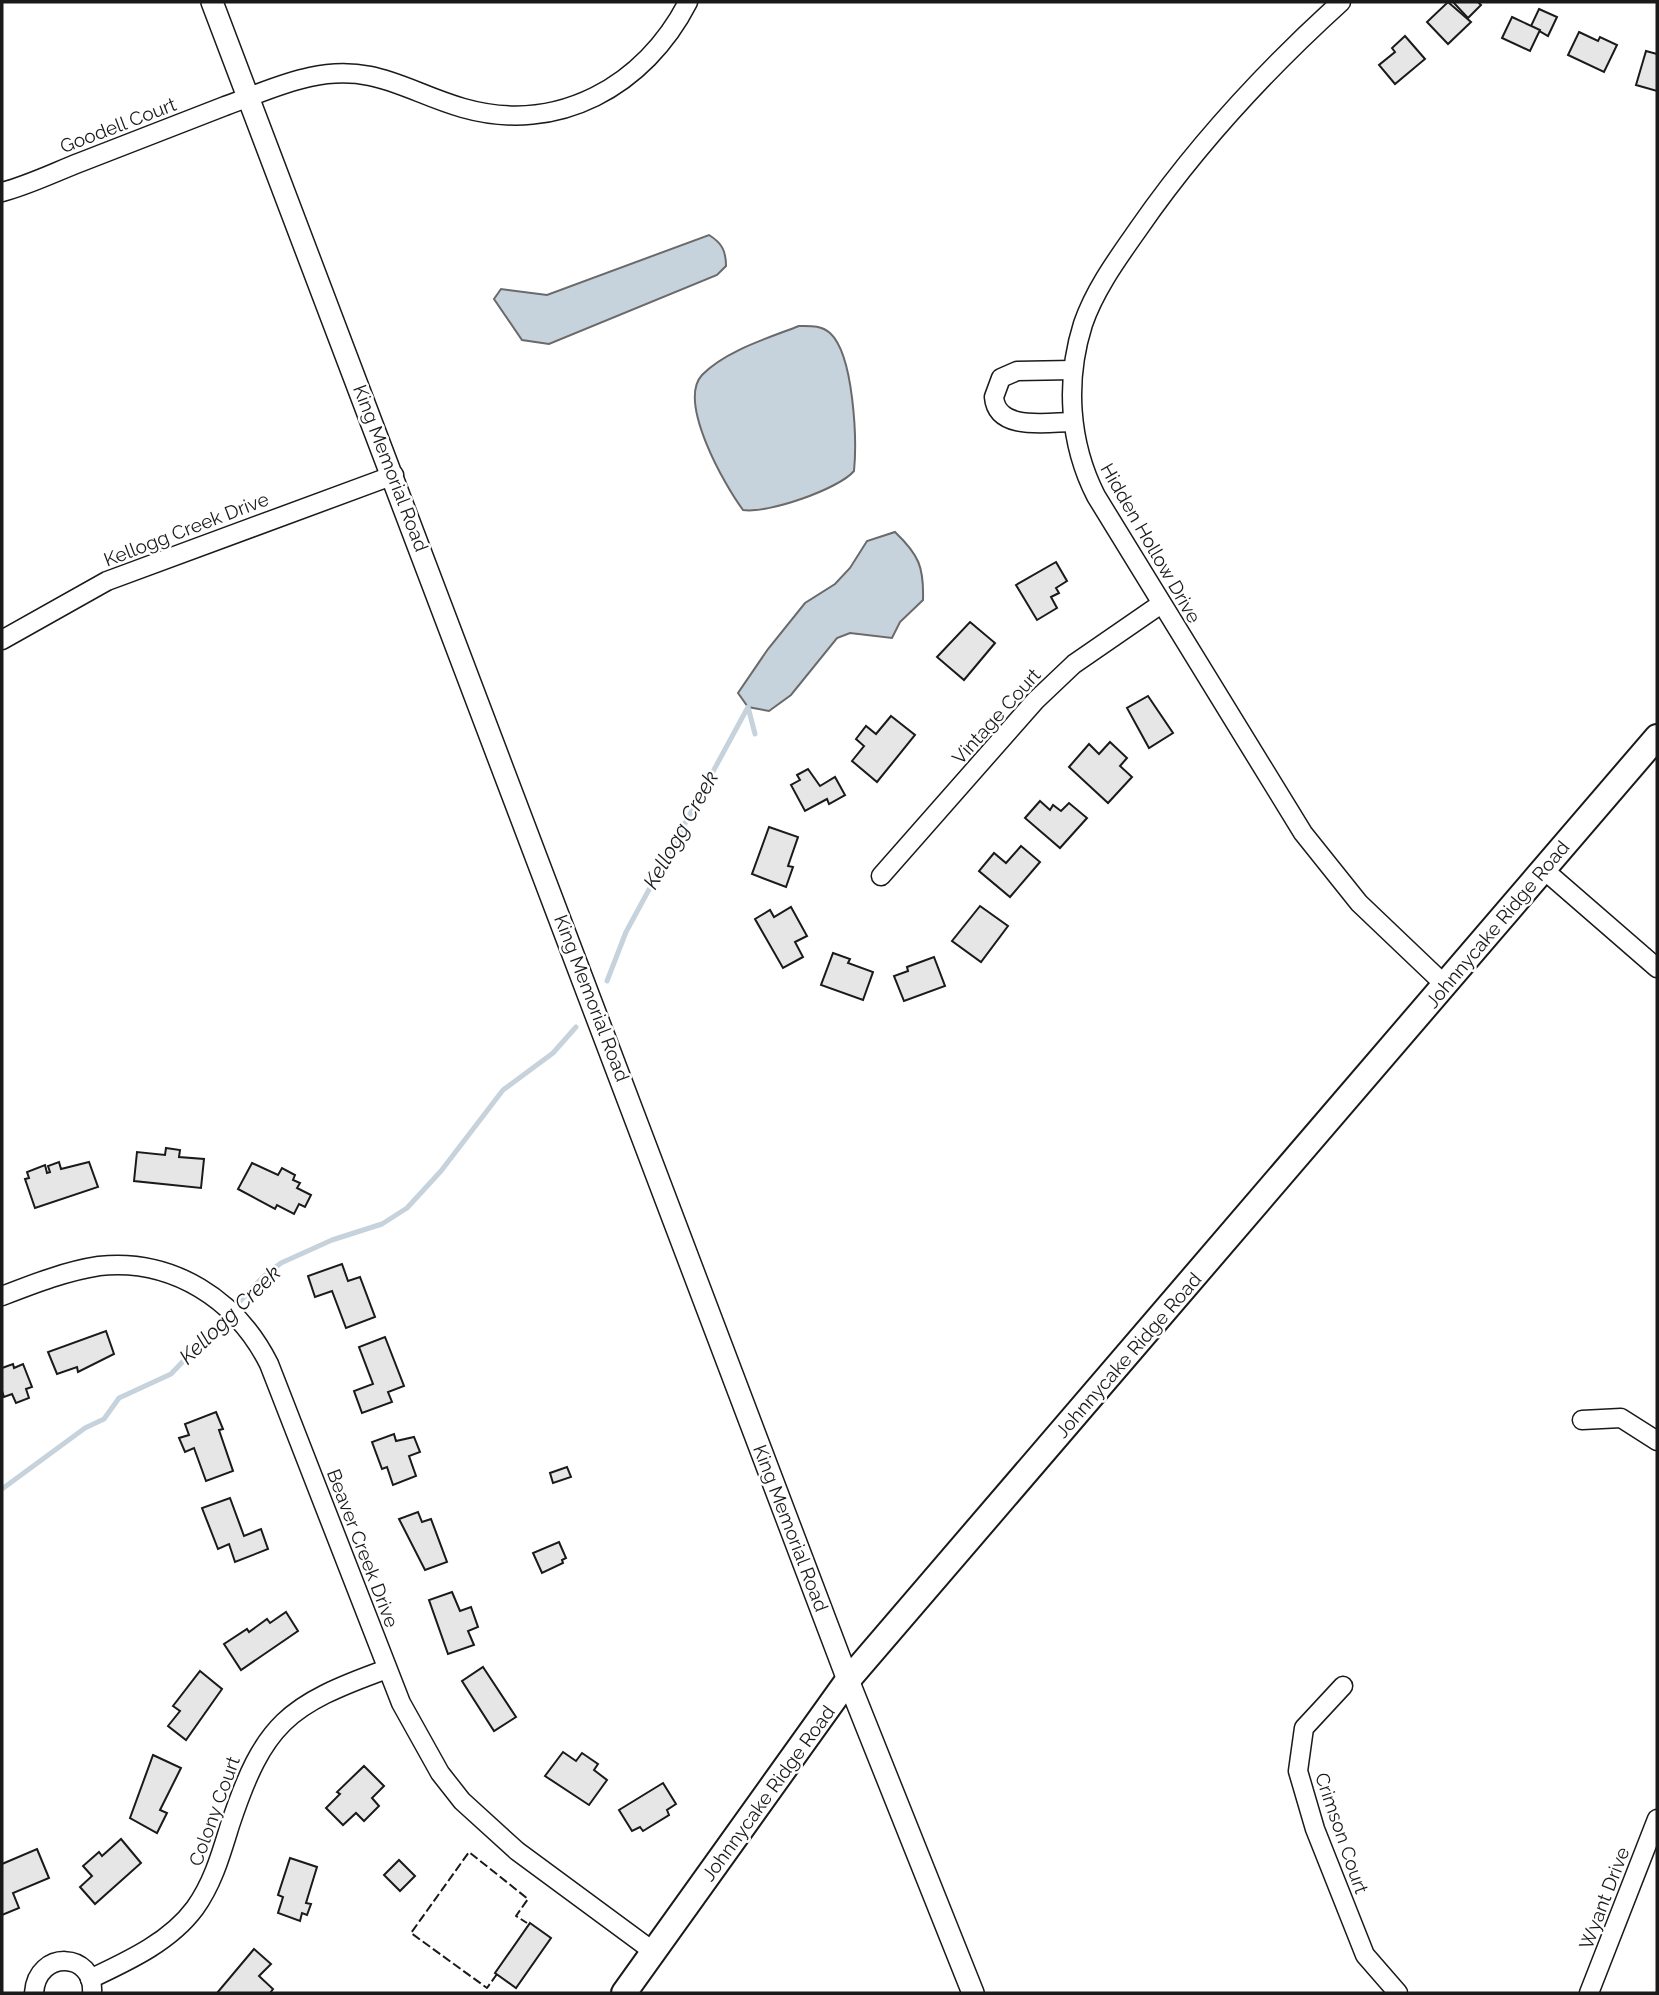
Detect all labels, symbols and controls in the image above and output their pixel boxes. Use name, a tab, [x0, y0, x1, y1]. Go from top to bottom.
street label: Goodell Court	[57, 93, 180, 157]
street label: King Memorial Road	[349, 382, 433, 554]
street label: Hidden Hollow Drive	[1096, 459, 1206, 627]
street label: Kellogg Creek Drive	[101, 487, 271, 571]
street label: Vintage Court	[947, 663, 1045, 768]
water label: Kellogg Creek	[638, 766, 723, 893]
street label: Johnnycake Ridge Road	[1421, 836, 1573, 1012]
street label: King Memorial Road	[550, 912, 634, 1084]
water label: Kellogg Creek	[174, 1260, 285, 1369]
street label: Johnnycake Ridge Road	[1050, 1268, 1206, 1442]
street label: King Memorial Road	[749, 1442, 833, 1614]
street label: Beaver Creek Drive	[323, 1466, 403, 1630]
street label: Johnnycake Ridge Road	[697, 1701, 839, 1885]
street label: Colony Court	[184, 1753, 244, 1869]
street label: Crimson Court	[1311, 1770, 1373, 1897]
street label: Wyant Drive	[1574, 1844, 1634, 1952]

